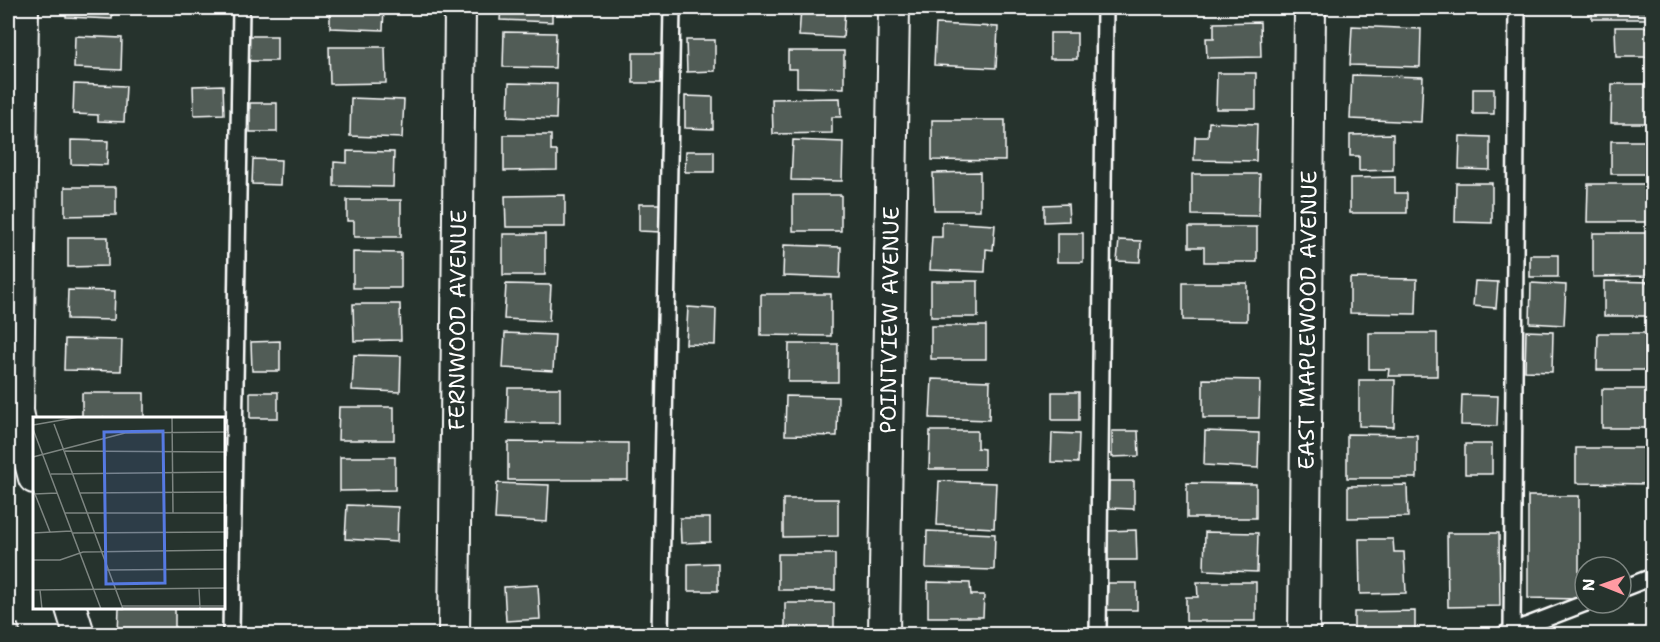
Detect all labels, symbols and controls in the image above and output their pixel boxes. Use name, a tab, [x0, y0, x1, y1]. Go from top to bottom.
street label: EAST MAPLEWOOD AVENUE	[1292, 170, 1323, 470]
street label: POINTVIEW AVENUE	[873, 206, 906, 434]
street label: FERNWOOD AVENUE	[442, 210, 473, 430]
inset map	[33, 417, 225, 609]
north arrow	[1573, 555, 1633, 615]
text: N	[1578, 578, 1599, 591]

